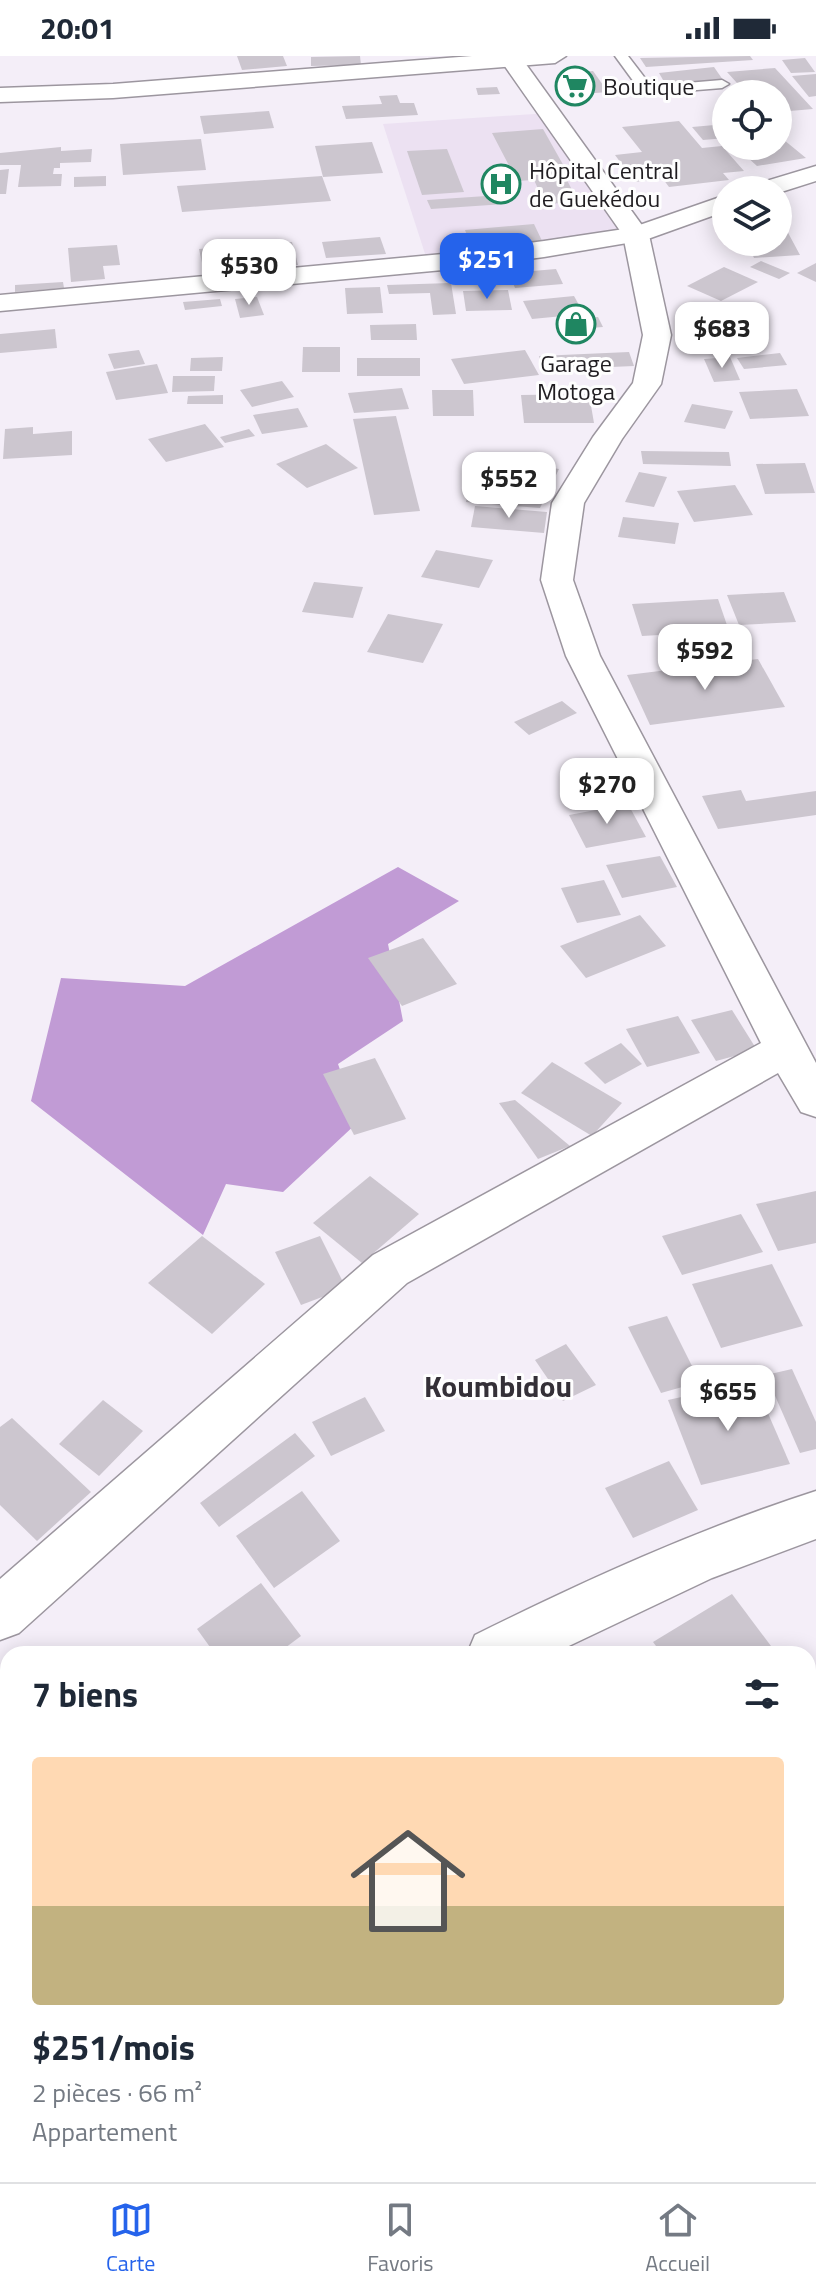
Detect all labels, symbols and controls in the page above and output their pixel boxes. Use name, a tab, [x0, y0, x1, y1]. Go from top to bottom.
text: 20:01	[40, 5, 115, 51]
supermarket icon: Boutique	[554, 65, 596, 107]
place label: Boutique	[603, 68, 694, 104]
map controls	[712, 80, 792, 256]
button: locate	[712, 80, 792, 160]
place label: Hôpital Central de Guekédou	[529, 152, 679, 216]
hospital icon: Hôpital Central de Guekédou	[480, 163, 522, 205]
button: layers	[712, 176, 792, 256]
pin: $251	[440, 233, 534, 301]
pin: $530	[202, 239, 296, 307]
text: $251	[458, 239, 516, 278]
text: $530	[220, 245, 278, 284]
pin: $683	[675, 302, 769, 370]
shop icon: Garage Motoga	[555, 303, 597, 345]
text: $683	[693, 308, 751, 347]
place label: Garage Motoga	[537, 345, 615, 409]
pin: $552	[462, 452, 556, 520]
text: $552	[480, 458, 538, 497]
pin: $592	[658, 624, 752, 692]
text: $592	[676, 630, 734, 669]
pin: $270	[560, 758, 654, 826]
text: $270	[578, 764, 636, 803]
district label: Koumbidou	[424, 1363, 572, 1409]
pin: $655	[681, 1365, 775, 1433]
text: $655	[699, 1371, 757, 1410]
text: 7 biens	[32, 1668, 138, 1720]
icon: filters	[740, 1672, 784, 1716]
icon: home	[336, 1809, 480, 1953]
text: $251/mois	[32, 2021, 195, 2073]
text: 2 pièces · 66 m²	[32, 2073, 202, 2112]
text: Appartement	[32, 2112, 177, 2151]
tab: Carte	[106, 2198, 155, 2280]
tab: Favoris	[367, 2198, 434, 2280]
tab: Accueil	[645, 2198, 710, 2280]

